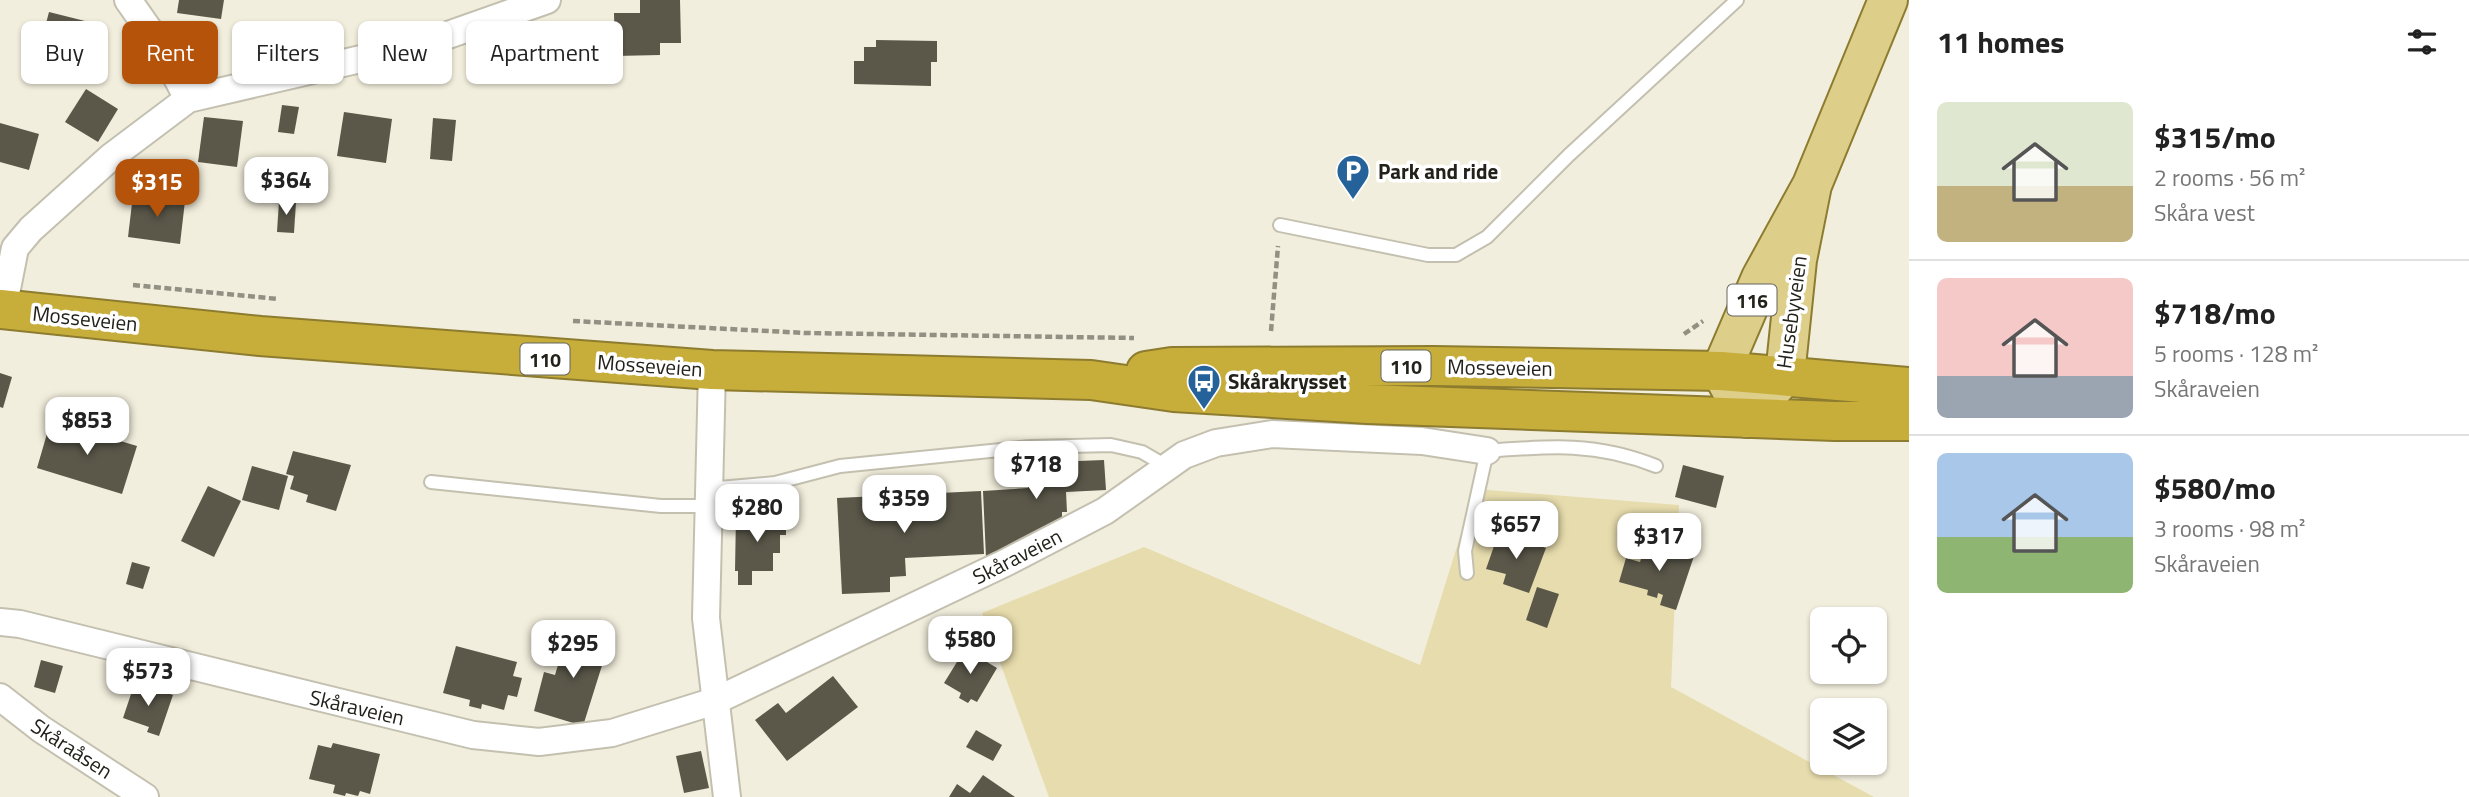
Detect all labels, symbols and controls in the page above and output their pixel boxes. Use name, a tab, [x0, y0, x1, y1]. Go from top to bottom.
text: 11 homes	[1937, 19, 2064, 65]
chip: Buy	[21, 21, 108, 84]
chip: Rent	[122, 21, 218, 84]
chip: Filters	[232, 21, 344, 84]
chip: New	[358, 21, 452, 84]
chip: Apartment	[466, 21, 623, 84]
icon: filters	[2403, 23, 2441, 61]
text: $315/mo	[2154, 114, 2276, 160]
icon: home	[1993, 130, 2077, 214]
parking icon: Park and ride	[1334, 152, 1372, 201]
place label: Park and ride	[1378, 155, 1498, 187]
pin: $364	[245, 158, 327, 217]
pin: $315	[116, 160, 198, 219]
text: 2 rooms · 56 m²	[2154, 160, 2305, 195]
text: $364	[260, 162, 312, 197]
text: $315	[131, 164, 183, 199]
text: Skåra vest	[2154, 195, 2255, 230]
street label: Husebyveien	[1767, 253, 1815, 371]
road number: 116	[1728, 284, 1776, 316]
text: $718/mo	[2154, 290, 2276, 336]
street label: Mosseveien	[31, 297, 139, 339]
icon: home	[1993, 306, 2077, 390]
text: 5 rooms · 128 m²	[2154, 336, 2318, 371]
road number: 110	[520, 344, 570, 374]
street label: Mosseveien	[596, 345, 704, 385]
road number: 110	[1382, 350, 1430, 382]
street label: Mosseveien	[1447, 350, 1553, 384]
bus stop icon: Skårakrysset	[1185, 362, 1223, 411]
place label: Skårakrysset	[1228, 365, 1347, 397]
text: Skåraveien	[2154, 371, 2260, 406]
pin: $853	[46, 398, 128, 457]
text: $853	[61, 402, 113, 437]
pin: $718	[995, 442, 1077, 501]
text: $718	[1010, 446, 1062, 481]
text: $580/mo	[2154, 465, 2276, 511]
pin: $359	[863, 476, 945, 535]
text: $359	[878, 480, 930, 515]
icon: home	[1993, 481, 2077, 565]
pin: $280	[716, 484, 798, 544]
text: $280	[731, 489, 783, 524]
pin: $657	[1475, 502, 1557, 561]
text: $657	[1490, 506, 1542, 541]
text: 3 rooms · 98 m²	[2154, 511, 2305, 546]
pin: $317	[1618, 514, 1700, 573]
text: $317	[1633, 518, 1685, 553]
street label: Skåraveien	[967, 520, 1067, 592]
text: Skåraveien	[2154, 546, 2260, 581]
map controls	[1810, 607, 1887, 775]
button: locate	[1810, 607, 1887, 684]
pin: $580	[929, 616, 1011, 676]
pin: $295	[532, 620, 614, 680]
text: $580	[944, 621, 996, 656]
text: $295	[547, 625, 599, 660]
pin: $573	[107, 648, 189, 708]
text: $573	[122, 653, 174, 688]
street label: Skåraveien	[306, 681, 408, 733]
button: layers	[1810, 698, 1887, 775]
street label: Skåraåsen	[25, 710, 119, 786]

